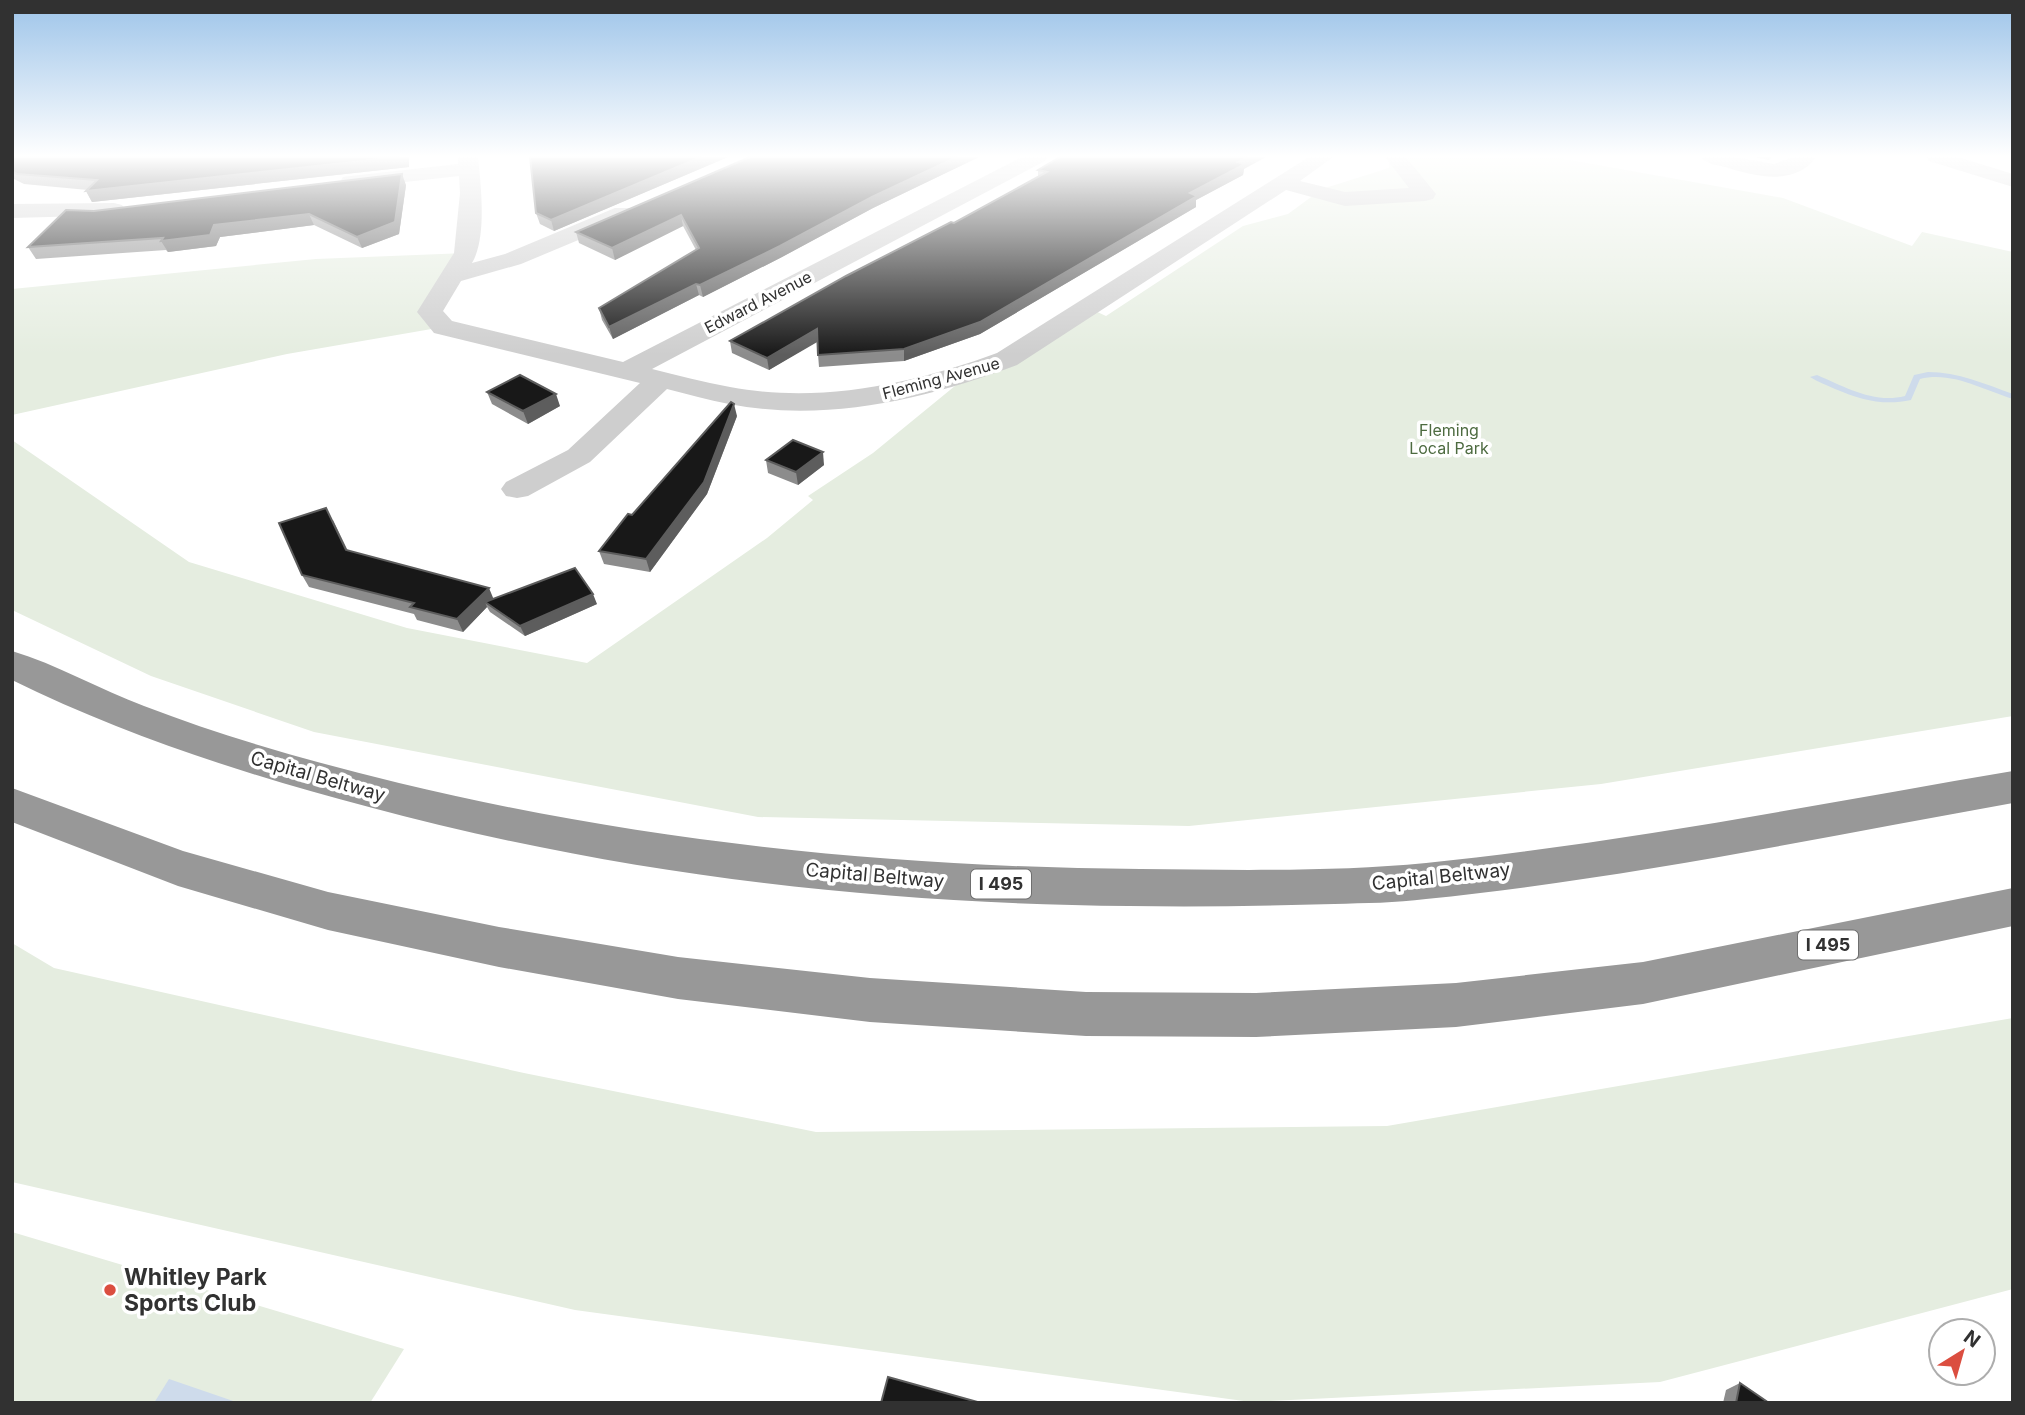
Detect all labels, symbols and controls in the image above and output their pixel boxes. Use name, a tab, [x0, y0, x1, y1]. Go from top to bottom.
street label: Edward Avenue	[701, 266, 815, 338]
street label: Fleming Avenue	[880, 353, 1002, 403]
park label: Fleming Local Park	[1409, 420, 1489, 458]
street label: Capital Beltway	[248, 746, 388, 807]
street label: Capital Beltway	[805, 858, 946, 893]
street label: Capital Beltway	[1371, 858, 1512, 895]
road number: I 495	[971, 870, 1031, 898]
road number: I 495	[1798, 930, 1858, 960]
place label: Whitley Park Sports Club	[124, 1263, 267, 1317]
marker: Whitley Park Sports Club	[102, 1282, 118, 1298]
north arrow	[1927, 1317, 1997, 1387]
text: N	[1959, 1325, 1985, 1352]

